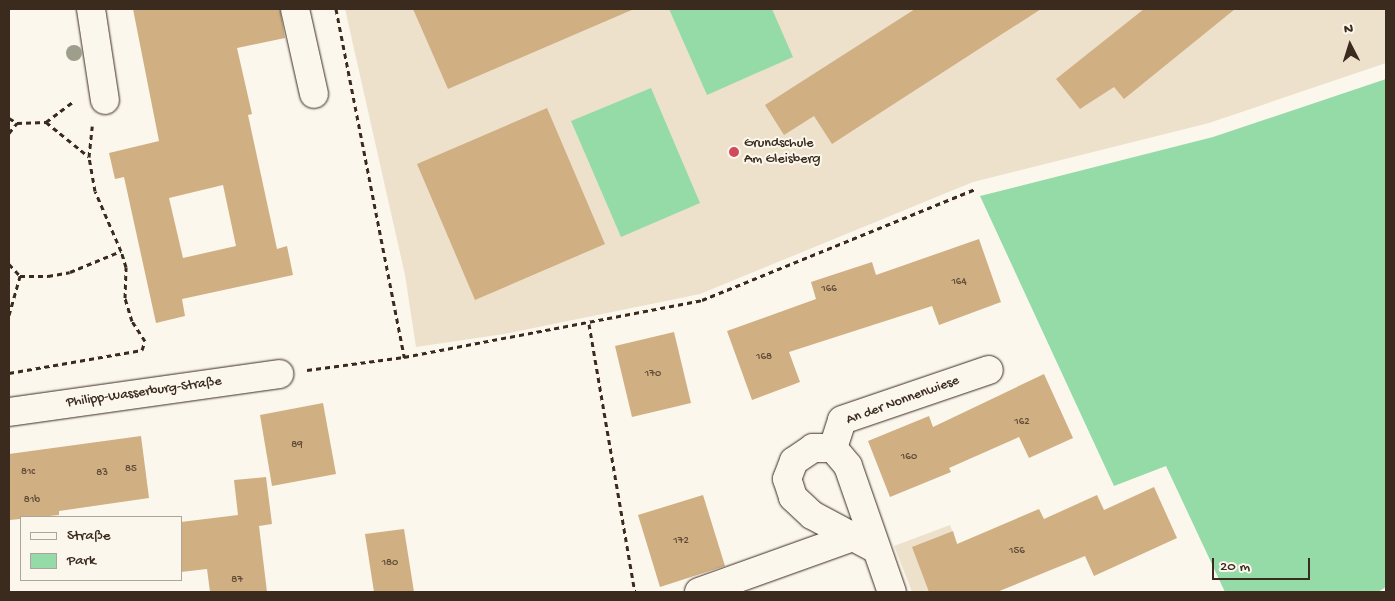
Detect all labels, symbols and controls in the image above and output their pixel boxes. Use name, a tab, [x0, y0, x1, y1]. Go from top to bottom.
north arrow	[1325, 20, 1375, 70]
text: N	[1343, 21, 1354, 38]
place label: Grundschule Am Gleisberg	[744, 136, 820, 168]
marker: Grundschule Am Gleisberg	[728, 146, 740, 158]
house number: 164	[951, 275, 967, 289]
house number: 166	[821, 282, 837, 296]
house number: 168	[756, 350, 772, 364]
house number: 170	[645, 367, 661, 381]
street label: An der Nonnenwiese	[844, 373, 962, 429]
street label: Philipp-Wasserburg-Straße	[65, 374, 223, 412]
house number: 162	[1014, 415, 1030, 429]
house number: 89	[291, 438, 303, 452]
house number: 160	[901, 450, 917, 464]
house number: 85	[125, 462, 137, 476]
house number: 81c	[21, 465, 35, 479]
house number: 83	[96, 466, 108, 480]
house number: 81b	[24, 493, 40, 507]
legend	[20, 516, 182, 581]
text: Straße	[67, 527, 111, 545]
house number: 172	[673, 534, 689, 548]
house number: 156	[1009, 544, 1025, 558]
scale bar	[1215, 548, 1312, 580]
text: Park	[67, 552, 96, 570]
house number: 180	[382, 556, 398, 570]
text: 20 m	[1220, 558, 1250, 576]
house number: 87	[231, 573, 243, 587]

